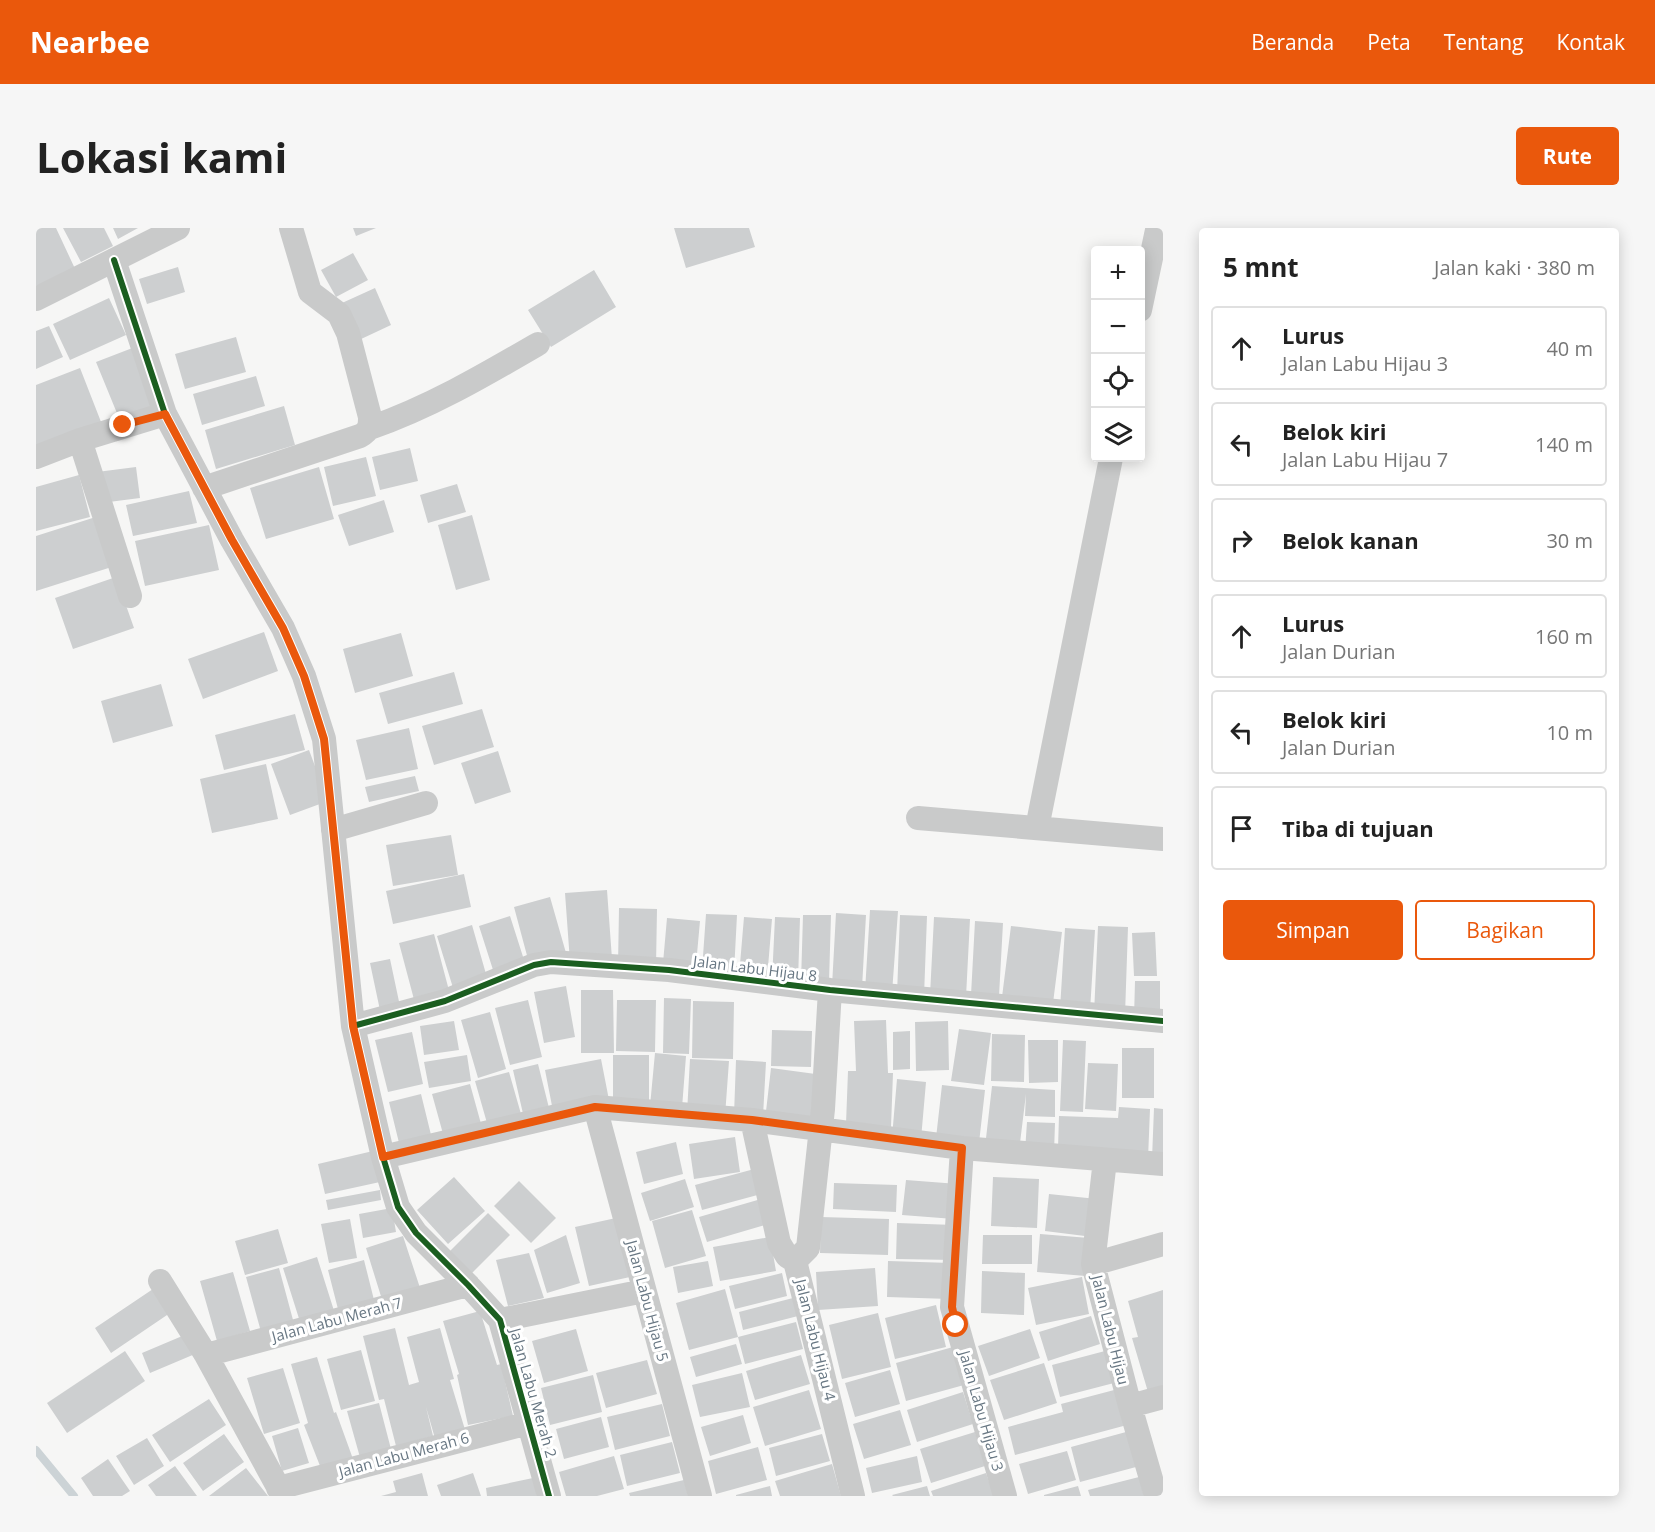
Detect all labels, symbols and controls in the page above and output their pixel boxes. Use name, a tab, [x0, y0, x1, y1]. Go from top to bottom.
text: Nearbee	[30, 23, 150, 61]
text: Beranda	[1251, 28, 1334, 56]
text: Peta	[1367, 28, 1411, 56]
text: Tentang	[1444, 28, 1523, 56]
text: Kontak	[1556, 28, 1625, 56]
button: Rute	[1516, 127, 1619, 185]
text: Lokasi kami	[36, 128, 287, 185]
map controls	[1091, 246, 1145, 462]
button: +	[1091, 246, 1145, 300]
text: 5 mnt	[1223, 249, 1299, 285]
text: Jalan kaki · 380 m	[1434, 254, 1595, 281]
button: −	[1091, 300, 1145, 354]
text: Lurus	[1282, 320, 1344, 350]
icon: ahead	[1225, 332, 1258, 365]
text: 40 m	[1546, 335, 1593, 362]
text: Jalan Labu Hijau 3	[1282, 350, 1448, 377]
button: locate	[1091, 354, 1145, 408]
button: layers	[1091, 408, 1145, 462]
route end	[109, 411, 135, 437]
text: Belok kiri	[1282, 416, 1387, 446]
icon: left	[1225, 428, 1258, 461]
text: 140 m	[1535, 431, 1593, 458]
text: Jalan Labu Hijau 7	[1282, 446, 1448, 473]
icon: right	[1225, 524, 1258, 557]
text: Belok kanan	[1282, 525, 1419, 555]
text: 30 m	[1546, 527, 1593, 554]
text: Lurus	[1282, 608, 1344, 638]
icon: ahead	[1225, 620, 1258, 653]
text: 160 m	[1535, 623, 1593, 650]
text: Jalan Durian	[1282, 638, 1396, 665]
text: Belok kiri	[1282, 704, 1387, 734]
icon: left	[1225, 716, 1258, 749]
text: 10 m	[1546, 719, 1593, 746]
text: Jalan Durian	[1282, 734, 1396, 761]
icon: arrive	[1225, 812, 1258, 845]
text: Tiba di tujuan	[1282, 813, 1434, 843]
button: Simpan	[1223, 900, 1403, 960]
button: Bagikan	[1415, 900, 1595, 960]
street label: Jalan Labu Hijau 8	[690, 950, 818, 986]
street label: Jalan Labu Hijau 5	[622, 1236, 674, 1364]
street label: Jalan Labu Hijau	[1087, 1271, 1134, 1387]
street label: Jalan Labu Hijau 4	[791, 1275, 841, 1403]
street label: Jalan Labu Merah 7	[267, 1292, 404, 1347]
route start	[942, 1311, 968, 1337]
street label: Jalan Labu Merah 2	[505, 1324, 562, 1460]
street label: Jalan Labu Hijau 3	[955, 1346, 1009, 1473]
street label: Jalan Labu Merah 6	[334, 1427, 471, 1482]

